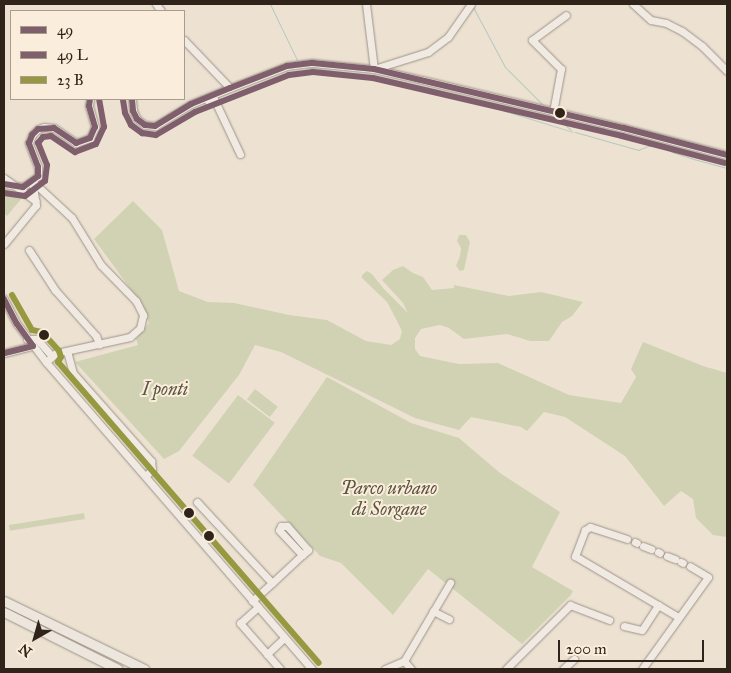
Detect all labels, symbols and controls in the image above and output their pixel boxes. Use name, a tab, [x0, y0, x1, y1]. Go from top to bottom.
legend	[10, 10, 185, 100]
text: 49	[57, 21, 73, 39]
text: 49 L	[57, 46, 88, 64]
text: 23 B	[57, 71, 84, 89]
unlabelled marker	[555, 108, 565, 118]
unlabelled marker	[39, 330, 49, 340]
park label: I ponti	[142, 378, 188, 400]
park label: Parco urbano di Sorgane	[341, 478, 437, 520]
unlabelled marker	[184, 508, 194, 518]
unlabelled marker	[204, 531, 214, 541]
north arrow	[10, 613, 60, 663]
scale bar	[561, 630, 707, 662]
text: N	[16, 640, 35, 661]
text: 200 m	[566, 640, 607, 658]

